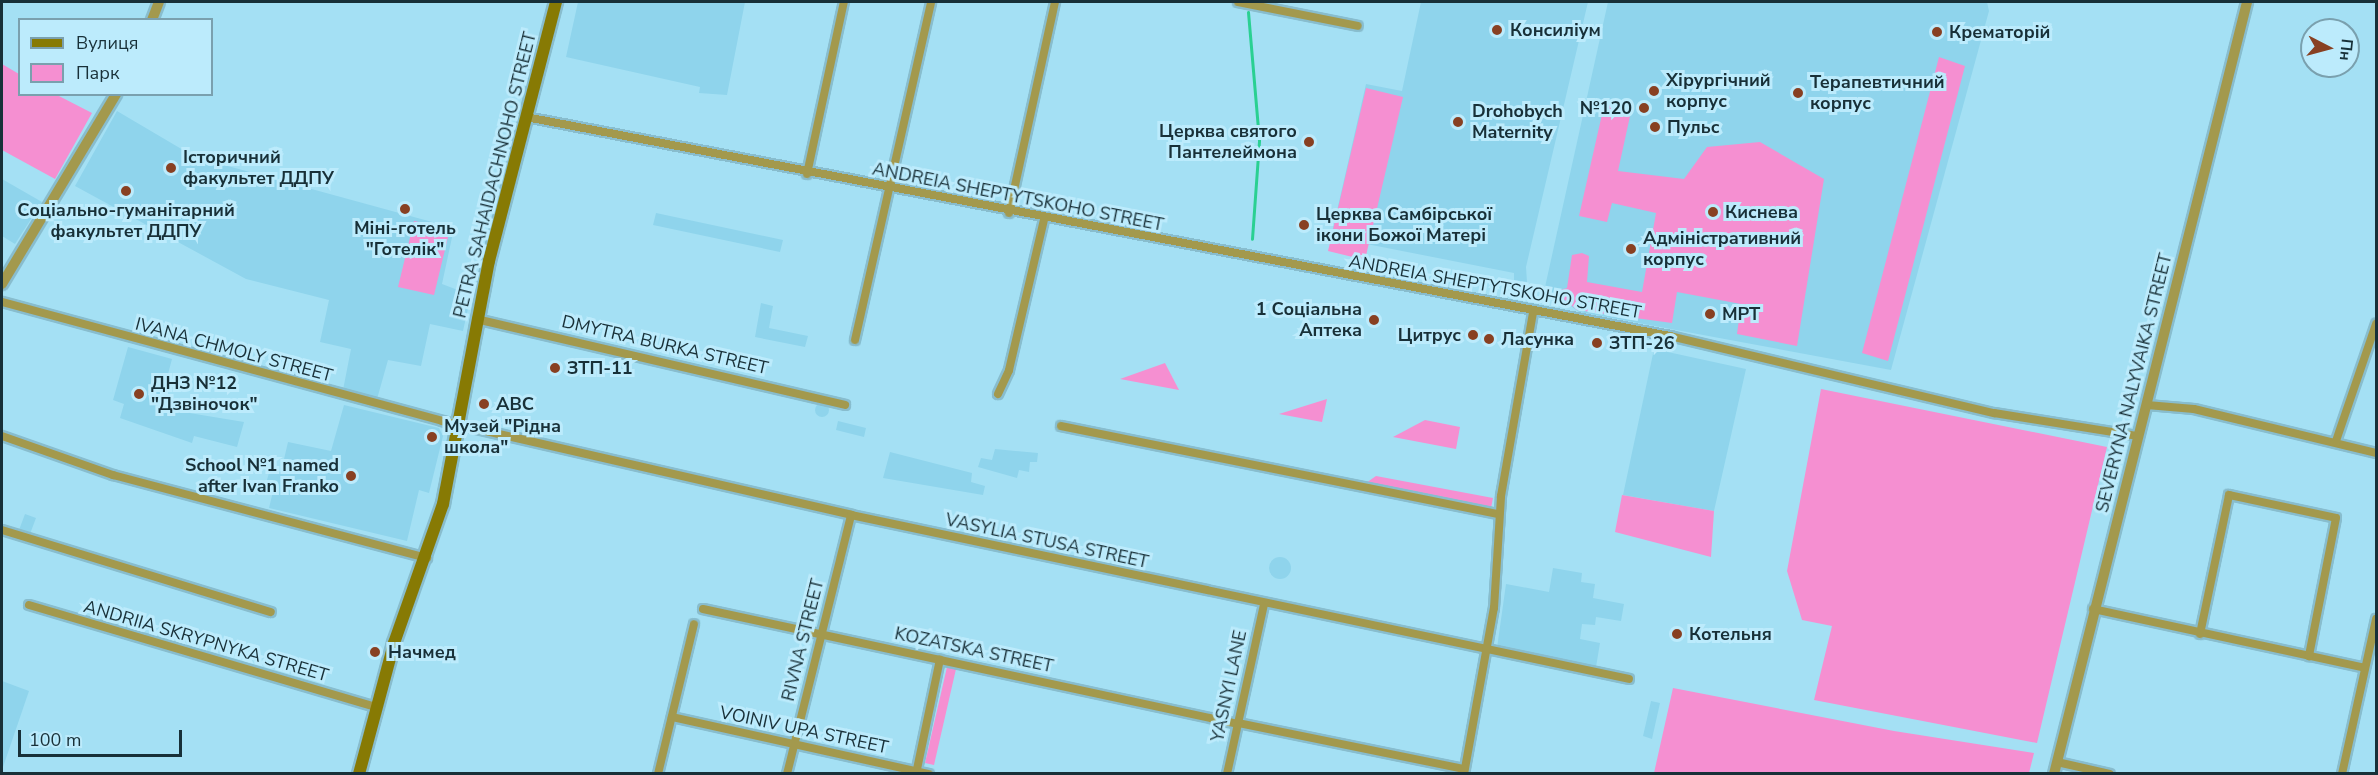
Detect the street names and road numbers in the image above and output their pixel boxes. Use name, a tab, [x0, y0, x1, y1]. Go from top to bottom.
street label: PETRA SAHAIDACHNOHO STREET	[449, 30, 541, 320]
street label: ANDREIA SHEPTYTSKOHO STREET	[870, 158, 1166, 236]
street label: ANDREIA SHEPTYTSKOHO STREET	[1347, 251, 1643, 323]
street label: SEVERYNA NALYVAIKA STREET	[2091, 251, 2177, 515]
street label: DMYTRA BURKA STREET	[560, 311, 770, 379]
street label: IVANA CHMOLY STREET	[133, 313, 335, 387]
street label: VASYLIA STUSA STREET	[943, 509, 1151, 573]
street label: RIVNA STREET	[777, 577, 829, 703]
street label: ANDRIIA SKRYPNYKA STREET	[81, 596, 331, 686]
street label: KOZATSKA STREET	[893, 623, 1055, 677]
street label: YASNYI LANE	[1207, 628, 1251, 744]
street label: VOINIV UPA STREET	[718, 702, 890, 758]

